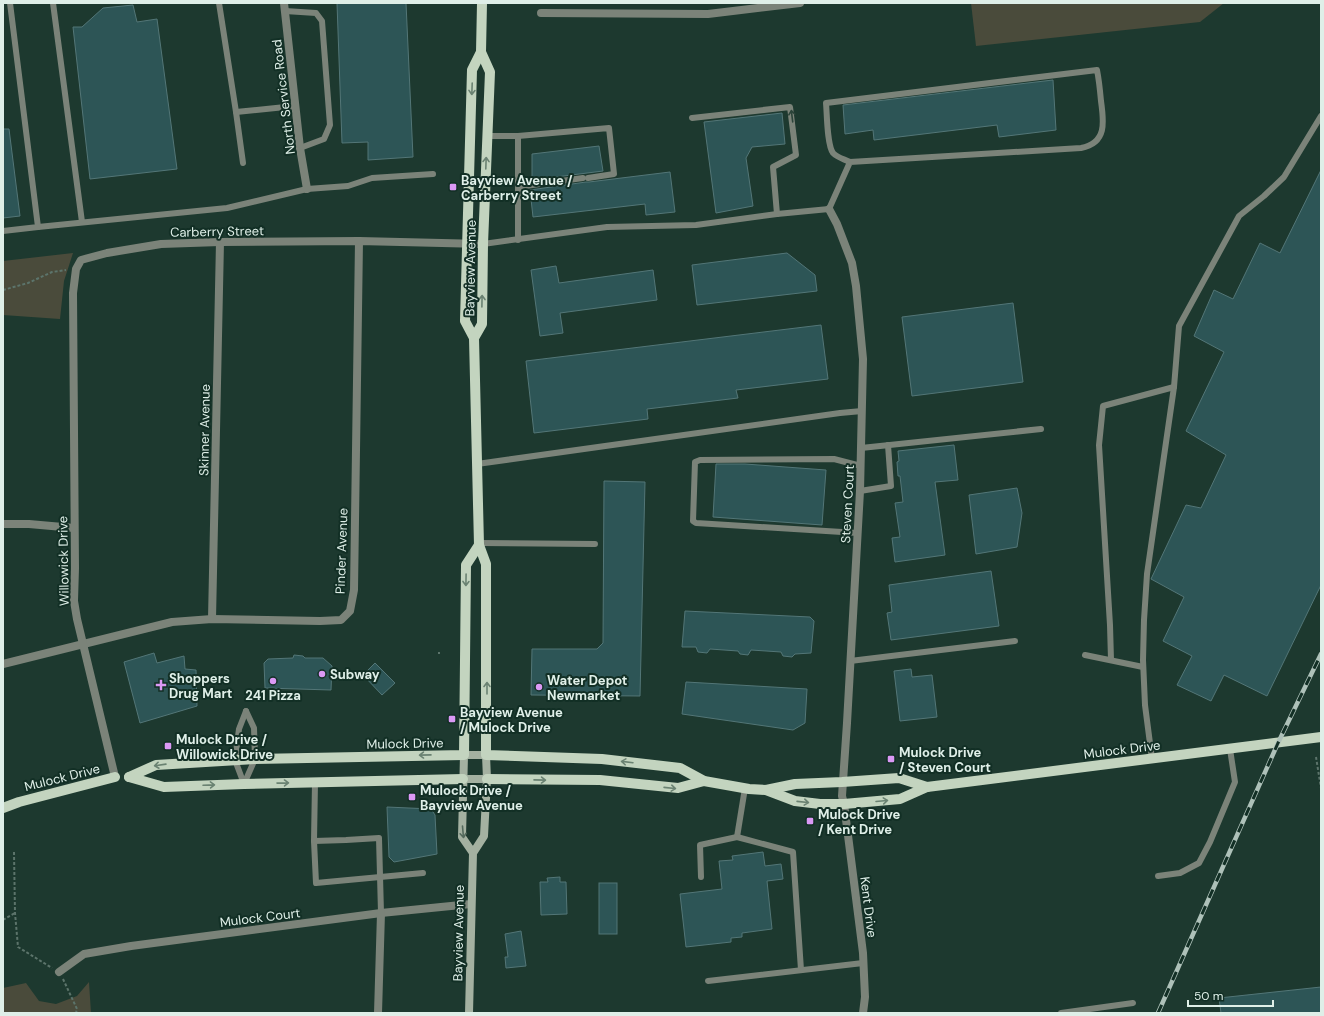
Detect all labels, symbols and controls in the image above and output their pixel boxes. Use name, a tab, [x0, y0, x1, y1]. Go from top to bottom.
street label: North Service Road	[268, 38, 299, 155]
one-way arrow	[468, 82, 475, 95]
one-way arrow	[788, 110, 795, 123]
one-way arrow	[483, 157, 490, 170]
place label: Bayview Avenue / Carberry Street	[461, 172, 573, 204]
marker: Bayview Avenue / Carberry Street	[448, 182, 458, 192]
street label: Bayview Avenue	[461, 220, 480, 316]
street label: Carberry Street	[170, 222, 264, 241]
one-way arrow	[479, 295, 486, 308]
street label: Skinner Avenue	[195, 384, 214, 476]
street label: Steven Court	[837, 464, 858, 544]
street label: Pinder Avenue	[332, 508, 351, 594]
street label: Willowick Drive	[54, 516, 73, 606]
one-way arrow	[462, 573, 470, 586]
place label: Subway	[330, 666, 380, 683]
marker: Subway	[317, 669, 327, 679]
place label: Shoppers Drug Mart	[169, 670, 232, 702]
place label: Water Depot Newmarket	[547, 672, 628, 704]
marker: 241 Pizza	[268, 676, 278, 686]
marker: Shoppers Drug Mart	[156, 680, 166, 690]
one-way arrow	[483, 682, 491, 695]
marker: Water Depot Newmarket	[534, 682, 544, 692]
place label: 241 Pizza	[245, 687, 301, 704]
place label: Bayview Avenue / Mulock Drive	[460, 704, 563, 736]
marker: Bayview Avenue / Mulock Drive	[447, 714, 457, 724]
place label: Mulock Drive / Willowick Drive	[176, 731, 273, 763]
street label: Mulock Drive	[366, 734, 444, 753]
street label: Mulock Drive	[1083, 736, 1161, 763]
marker: Mulock Drive / Willowick Drive	[163, 741, 173, 751]
place label: Mulock Drive / Steven Court	[899, 744, 991, 776]
one-way arrow	[419, 752, 432, 759]
marker: Mulock Drive / Steven Court	[886, 754, 896, 764]
one-way arrow	[621, 758, 634, 766]
street label: Mulock Drive	[23, 760, 102, 795]
one-way arrow	[154, 761, 167, 769]
one-way arrow	[533, 776, 546, 784]
one-way arrow	[276, 779, 289, 787]
one-way arrow	[202, 781, 215, 789]
place label: Mulock Drive / Bayview Avenue	[420, 782, 523, 814]
one-way arrow	[663, 784, 676, 791]
marker: Mulock Drive / Bayview Avenue	[407, 792, 417, 802]
one-way arrow	[876, 797, 889, 804]
one-way arrow	[796, 798, 809, 806]
place label: Mulock Drive / Kent Drive	[818, 806, 900, 838]
marker: Mulock Drive / Kent Drive	[805, 816, 815, 826]
one-way arrow	[459, 825, 466, 838]
street label: Kent Drive	[856, 876, 881, 939]
street label: Bayview Avenue	[449, 885, 468, 981]
street label: Mulock Court	[219, 904, 301, 931]
scale bar	[1188, 982, 1273, 1008]
text: 50 m	[1194, 988, 1223, 1004]

